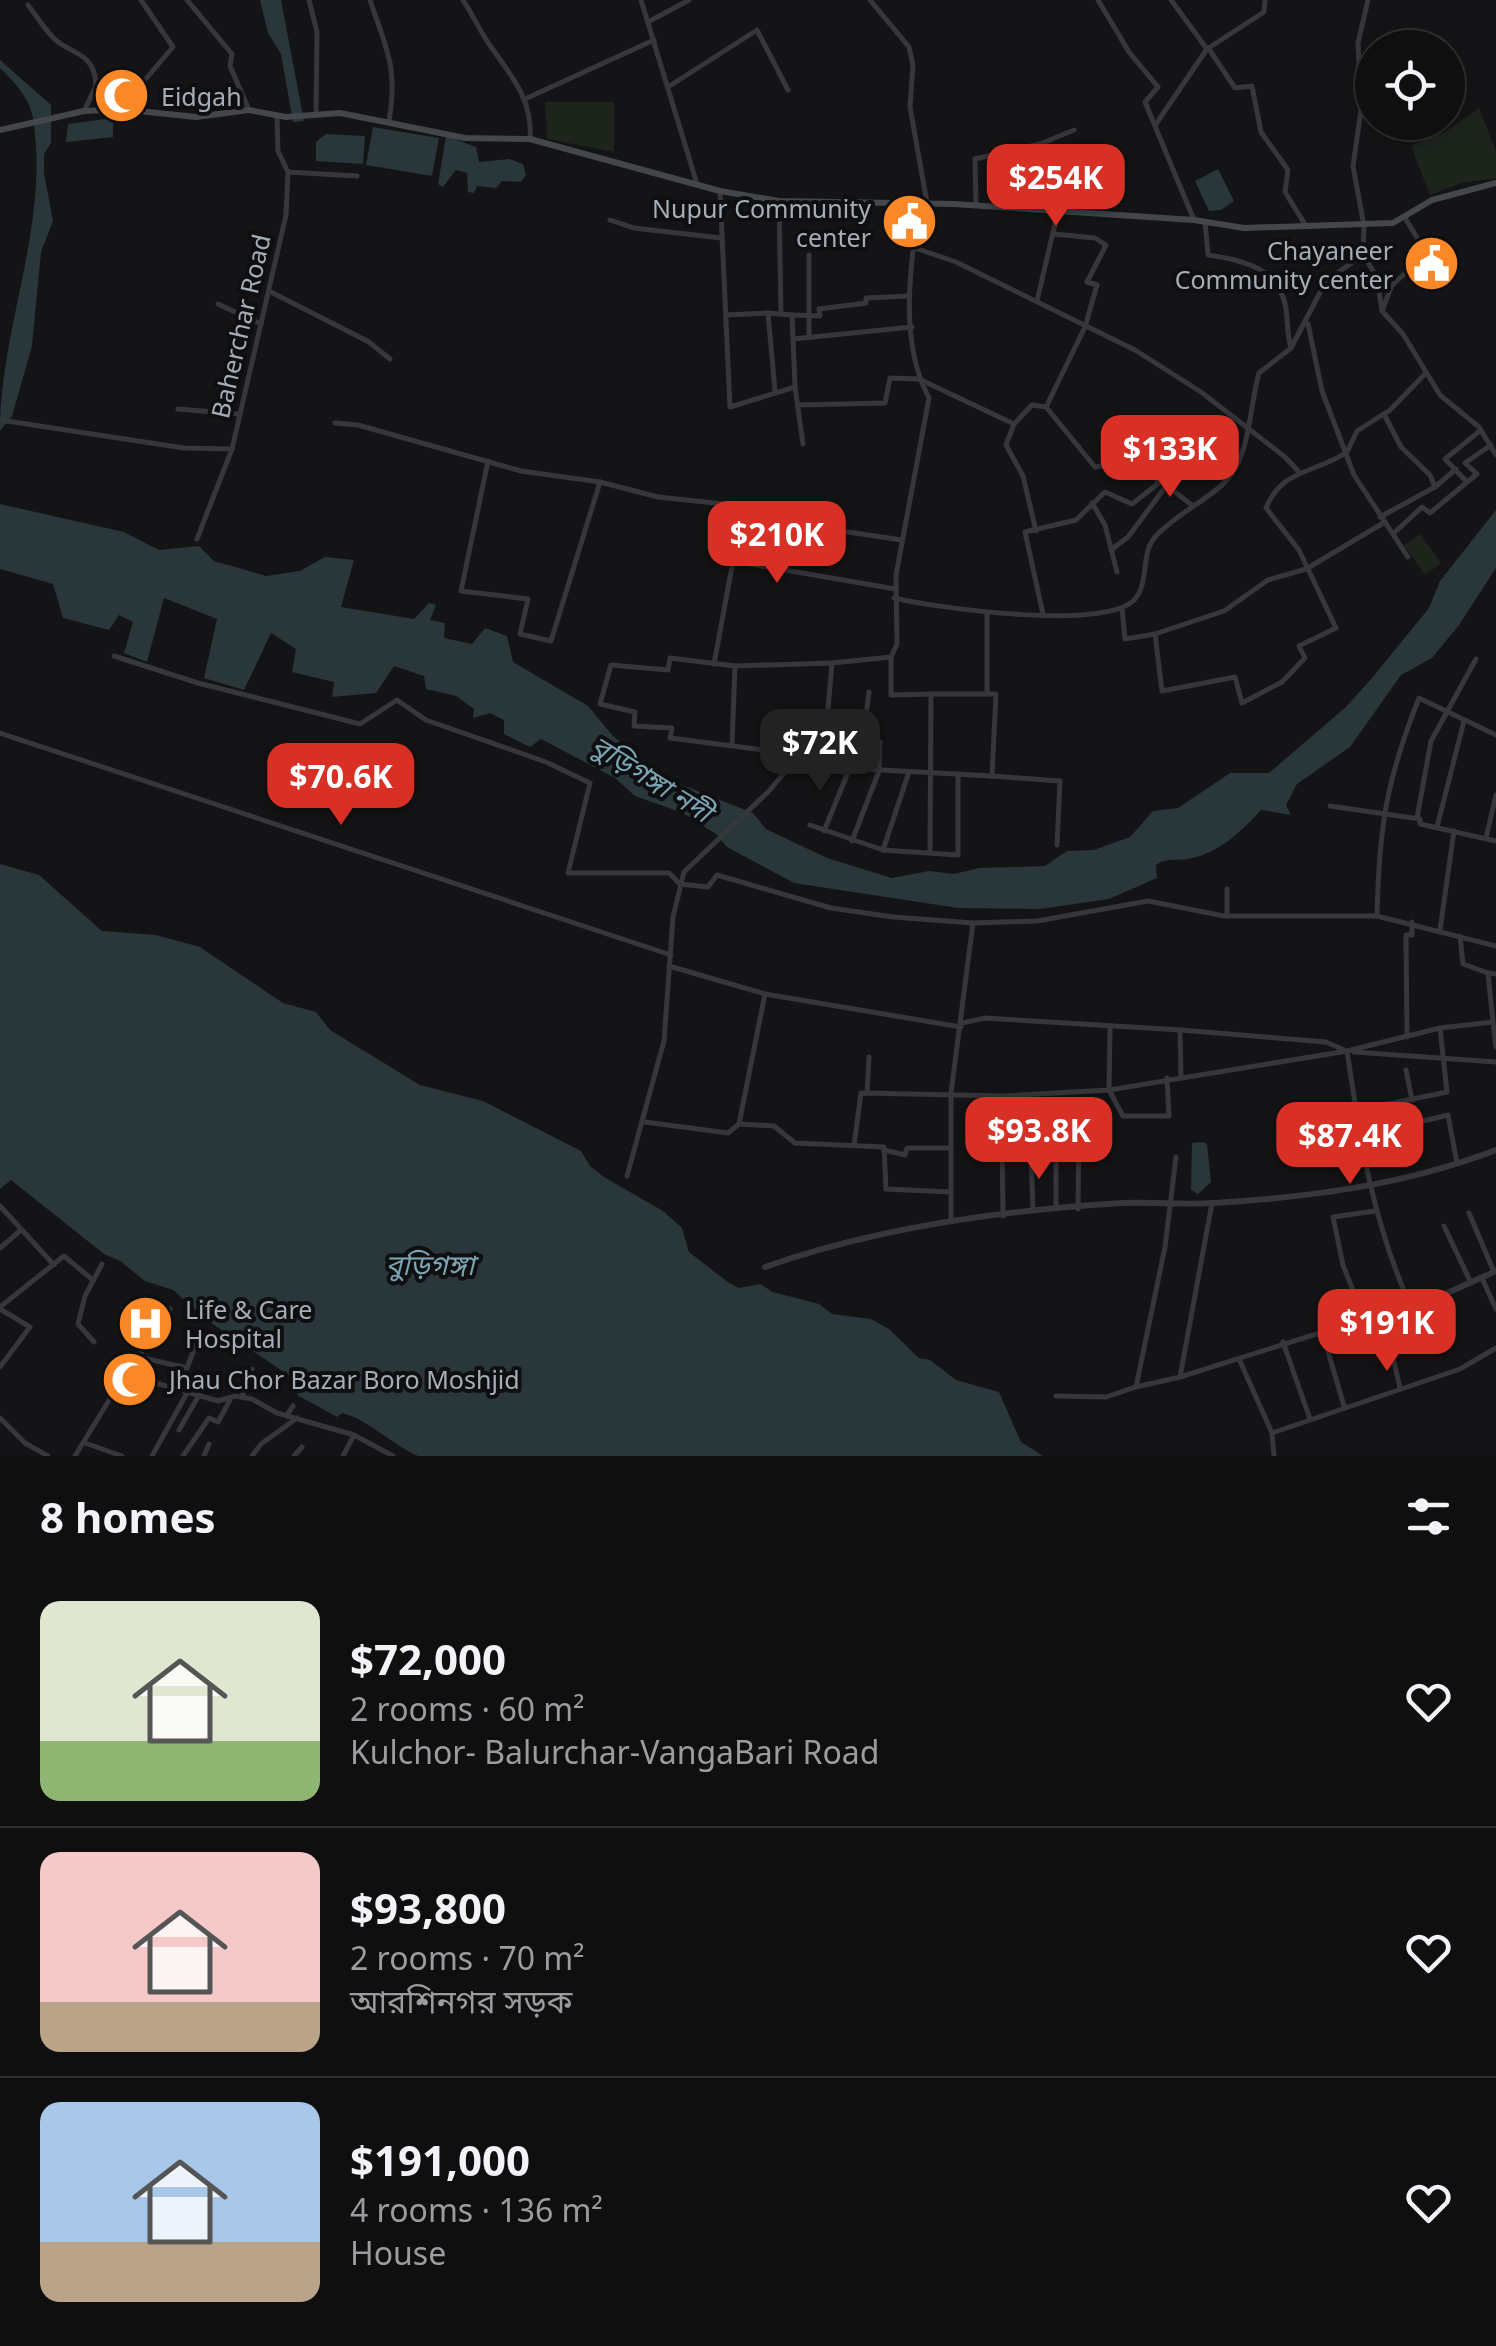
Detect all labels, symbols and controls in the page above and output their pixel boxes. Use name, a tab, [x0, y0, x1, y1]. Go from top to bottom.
map controls	[1355, 30, 1465, 140]
button: locate	[1355, 30, 1465, 140]
mosque icon: Eidgah	[92, 66, 152, 126]
place label: Eidgah	[161, 79, 242, 113]
pin: $254K	[986, 144, 1126, 229]
text: $254K	[1009, 155, 1103, 198]
place label: Nupur Community center	[652, 191, 871, 254]
public building icon: Nupur Community center	[880, 192, 940, 252]
street label: Baherchar Road	[202, 231, 278, 421]
place label: Chayaneer Community center	[1175, 233, 1393, 296]
public building icon: Chayaneer Community center	[1402, 234, 1462, 294]
pin: $133K	[1100, 415, 1240, 500]
text: $133K	[1123, 426, 1217, 469]
pin: $210K	[707, 501, 847, 586]
text: $210K	[730, 512, 824, 555]
pin: $72K	[761, 709, 879, 794]
text: $72K	[782, 720, 858, 763]
water label: বুড়িগঙ্গা নদী	[584, 726, 724, 833]
pin: $70.6K	[260, 743, 422, 828]
text: $70.6K	[289, 754, 393, 797]
pin: $93.8K	[958, 1097, 1120, 1182]
pin: $87.4K	[1269, 1102, 1431, 1187]
text: $93.8K	[987, 1108, 1091, 1151]
text: $87.4K	[1298, 1113, 1402, 1156]
water label: বুড়িগঙ্গা	[386, 1245, 480, 1283]
pin: $191K	[1317, 1289, 1457, 1374]
place label: Life & Care Hospital	[185, 1292, 312, 1355]
hospital icon: Life & Care Hospital	[116, 1293, 176, 1353]
text: $191K	[1340, 1300, 1434, 1343]
mosque icon: Jhau Chor Bazar Boro Moshjid	[100, 1349, 160, 1409]
place label: Jhau Chor Bazar Boro Moshjid	[167, 1362, 520, 1396]
text: 8 homes	[40, 1488, 216, 1545]
icon: filters	[1401, 1489, 1456, 1544]
text: $72,000	[350, 1630, 506, 1687]
icon: home	[120, 1641, 240, 1761]
icon: heart	[1401, 1674, 1456, 1729]
text: 2 rooms · 60 m²	[350, 1687, 584, 1730]
text: Kulchor- Balurchar-VangaBari Road	[350, 1730, 880, 1773]
text: $93,800	[350, 1879, 506, 1936]
icon: home	[120, 1892, 240, 2012]
icon: heart	[1401, 1925, 1456, 1980]
text: 2 rooms · 70 m²	[350, 1936, 584, 1979]
text: আরশিনগর সড়ক	[350, 1979, 572, 2022]
text: $191,000	[350, 2131, 530, 2188]
icon: home	[120, 2142, 240, 2262]
icon: heart	[1401, 2175, 1456, 2230]
text: 4 rooms · 136 m²	[350, 2188, 603, 2231]
text: House	[350, 2231, 446, 2274]

